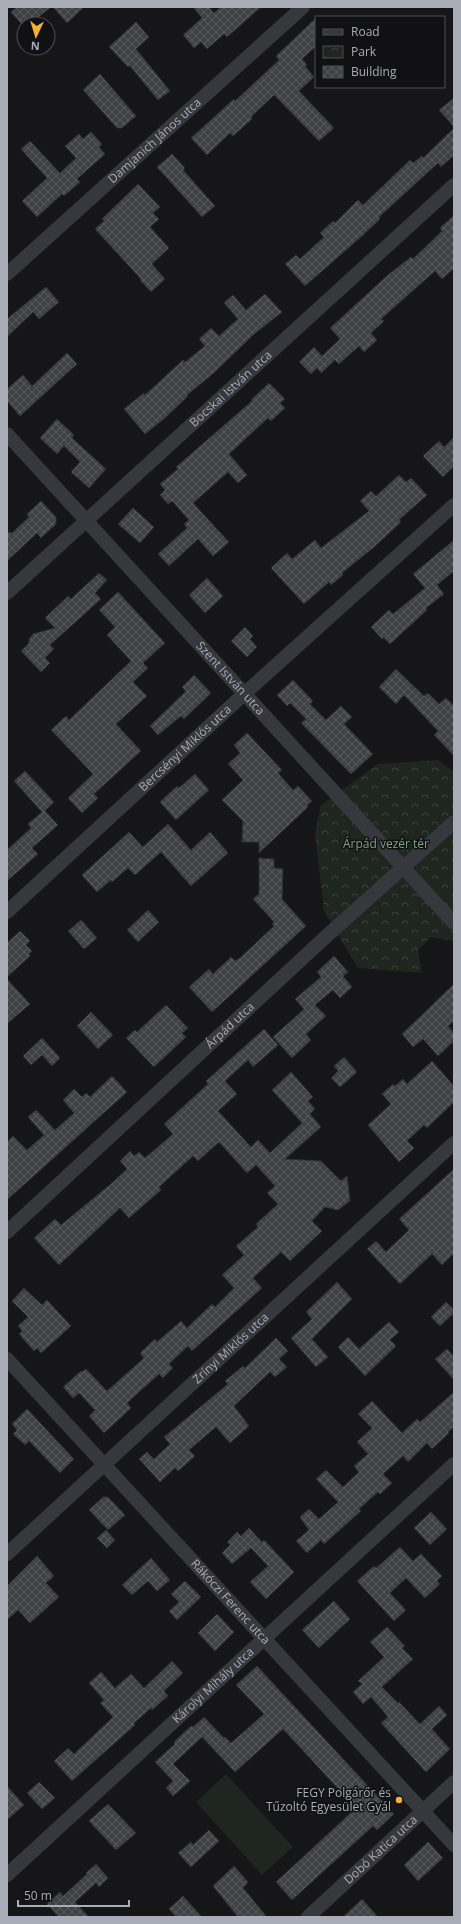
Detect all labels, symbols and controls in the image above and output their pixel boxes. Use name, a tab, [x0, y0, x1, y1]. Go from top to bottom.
north arrow	[16, 16, 56, 56]
legend	[315, 16, 445, 88]
text: Road	[351, 23, 380, 40]
text: N	[30, 39, 40, 54]
text: Park	[351, 43, 377, 60]
text: Building	[351, 63, 397, 80]
street label: Damjanich János utca	[104, 94, 205, 187]
street label: Bocskai István utca	[186, 346, 275, 430]
street label: Szent István utca	[193, 637, 269, 719]
street label: Bercsényi Miklós utca	[135, 701, 235, 795]
park label: Árpád vezér tér	[343, 835, 429, 852]
street label: Árpád utca	[202, 998, 258, 1052]
street label: Zrínyi Miklós utca	[189, 1309, 272, 1387]
street label: Rákóczi Ferenc utca	[187, 1555, 274, 1648]
street label: Károlyi Mihály utca	[168, 1643, 257, 1727]
place label: FEGY Polgárőr és Tűzoltó Egyesület Gyál	[266, 1784, 391, 1815]
marker: FEGY Polgárőr és Tűzoltó Egyesület Gyál	[394, 1795, 404, 1805]
street label: Dobó Katica utca	[340, 1811, 421, 1888]
scale bar	[18, 1882, 129, 1908]
text: 50 m	[24, 1887, 52, 1904]

